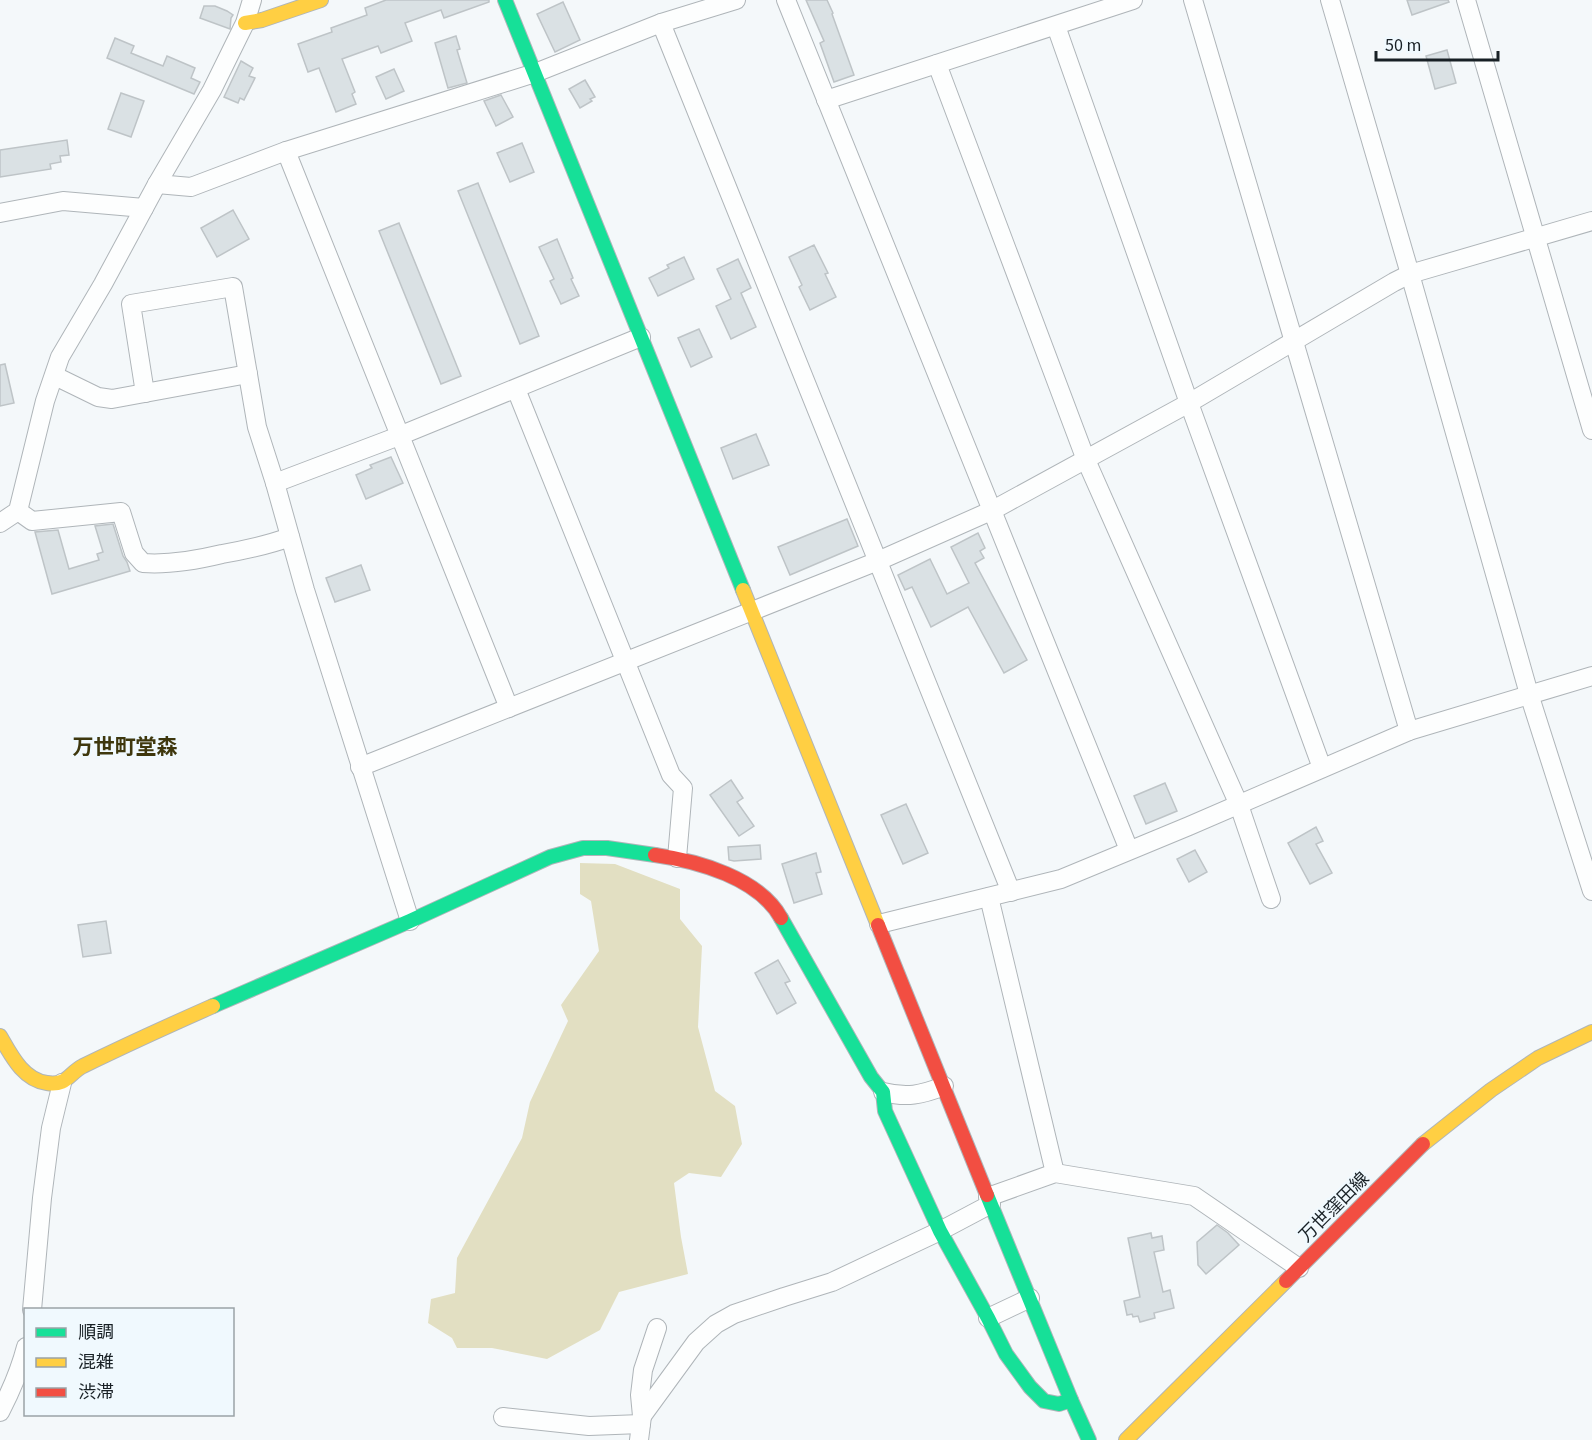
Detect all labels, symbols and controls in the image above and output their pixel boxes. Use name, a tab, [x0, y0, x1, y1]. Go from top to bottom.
scale bar	[1376, 24, 1498, 62]
text: 50 m	[1385, 33, 1421, 58]
district label: 万世町堂森	[73, 732, 178, 762]
street label: 万世窪田線	[1294, 1167, 1375, 1248]
legend	[24, 1308, 234, 1416]
text: 順調	[78, 1320, 114, 1345]
text: 混雑	[78, 1350, 114, 1375]
text: 渋滞	[78, 1380, 114, 1405]

